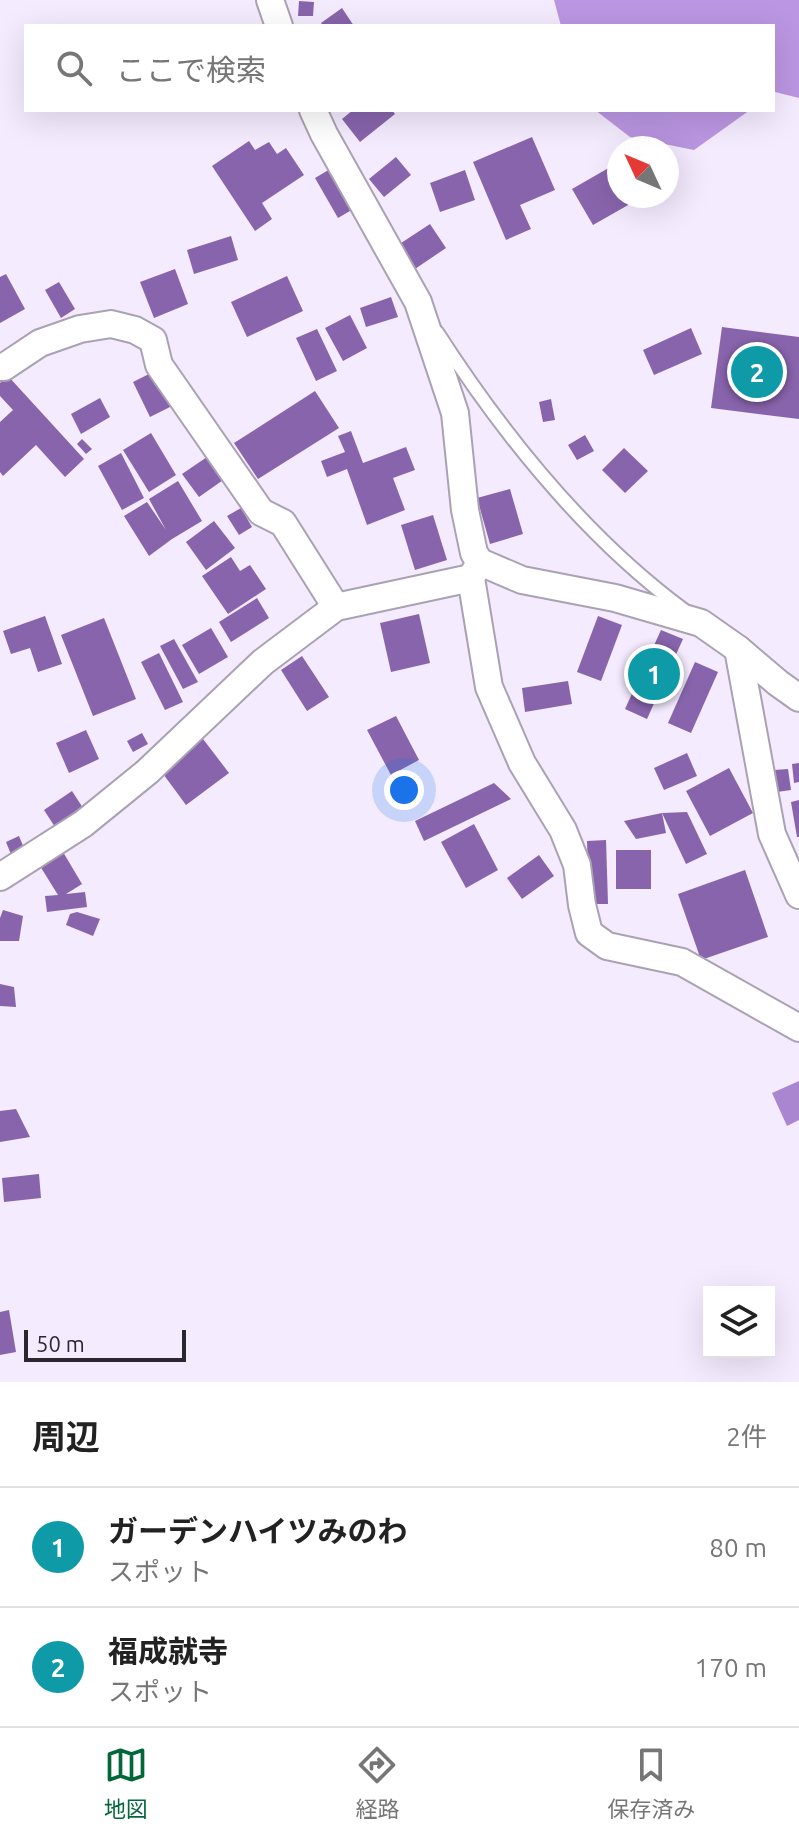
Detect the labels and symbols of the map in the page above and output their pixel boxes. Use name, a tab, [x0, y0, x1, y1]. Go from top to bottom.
north arrow	[607, 136, 679, 208]
pin: 2	[731, 342, 783, 402]
pin: 1	[628, 644, 680, 704]
your location	[384, 770, 424, 810]
scale bar	[24, 1326, 186, 1362]

